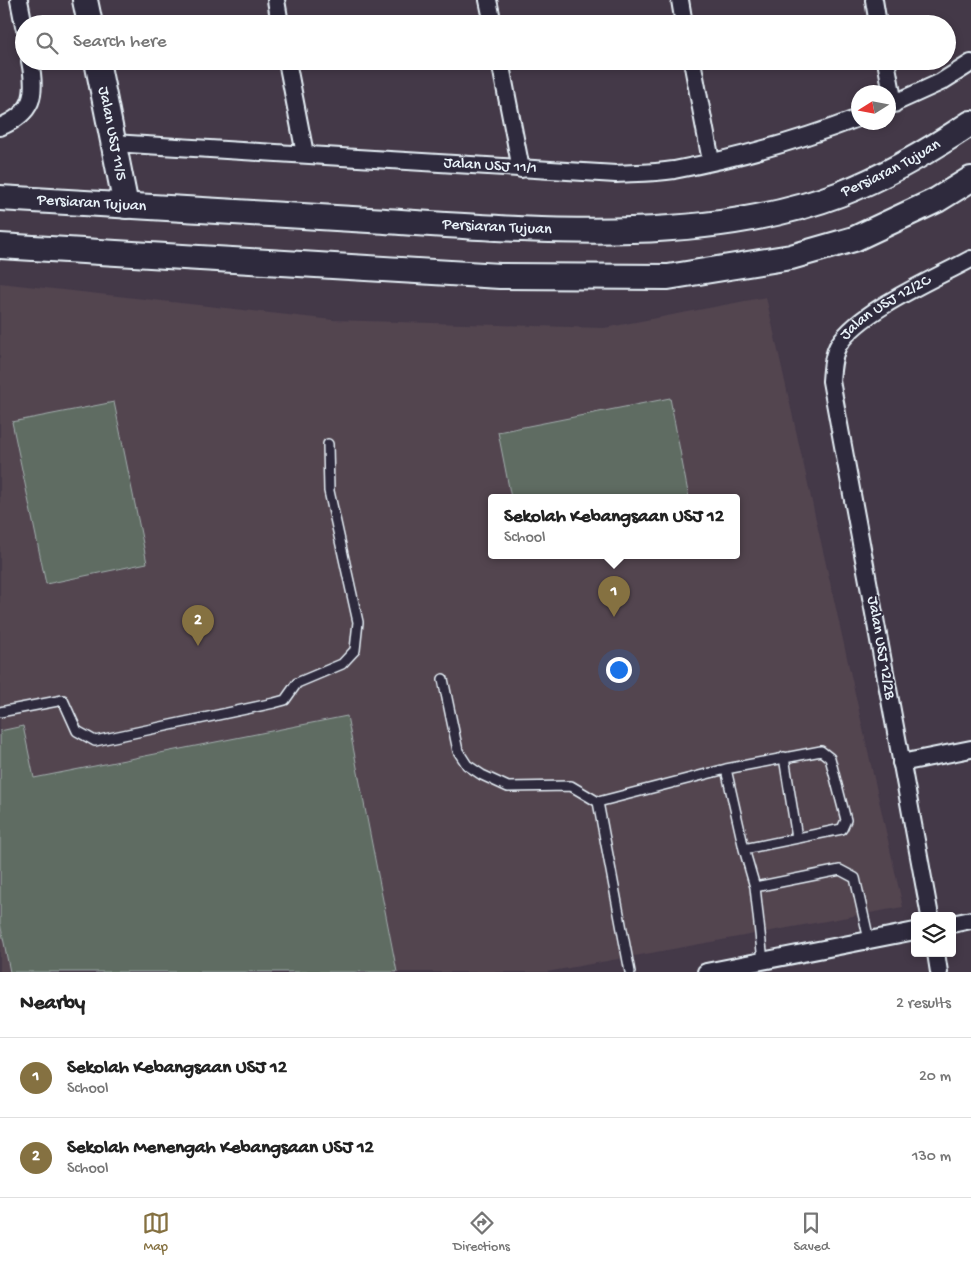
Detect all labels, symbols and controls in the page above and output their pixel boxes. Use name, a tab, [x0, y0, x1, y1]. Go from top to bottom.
search box	[15, 15, 956, 70]
icon: search	[33, 29, 61, 57]
text: Search here	[73, 31, 167, 54]
street label: Jalan USJ 11/5	[93, 85, 130, 182]
north arrow	[851, 85, 896, 130]
street label: Persiaran Tujuan	[838, 135, 945, 202]
street label: Jalan USJ 11/1	[443, 154, 537, 179]
street label: Persiaran Tujuan	[36, 191, 147, 217]
street label: Persiaran Tujuan	[441, 215, 552, 240]
street label: Jalan USJ 12/2C	[836, 271, 936, 344]
popup	[488, 494, 740, 559]
text: Sekolah Kebangsaan USJ 12	[504, 506, 724, 529]
text: School	[504, 529, 546, 548]
pin: 1	[598, 576, 630, 617]
street label: Jalan USJ 12/2B	[862, 595, 899, 702]
pin: 2	[182, 605, 214, 646]
your location	[606, 657, 632, 683]
map controls	[911, 912, 956, 957]
button: layers	[911, 912, 956, 957]
text: Nearby	[20, 992, 85, 1017]
text: 2 results	[896, 995, 951, 1014]
text: Sekolah Kebangsaan USJ 12	[67, 1057, 287, 1080]
text: 1	[33, 1068, 39, 1087]
text: 20 m	[919, 1068, 951, 1087]
text: School	[67, 1080, 109, 1099]
text: Sekolah Menengah Kebangsaan USJ 12	[67, 1137, 374, 1160]
text: 2	[32, 1148, 40, 1167]
text: 130 m	[912, 1148, 951, 1167]
text: School	[67, 1160, 109, 1179]
tab: Map	[142, 1209, 170, 1256]
tab: Directions	[453, 1209, 510, 1256]
tab: Saved	[793, 1209, 829, 1256]

